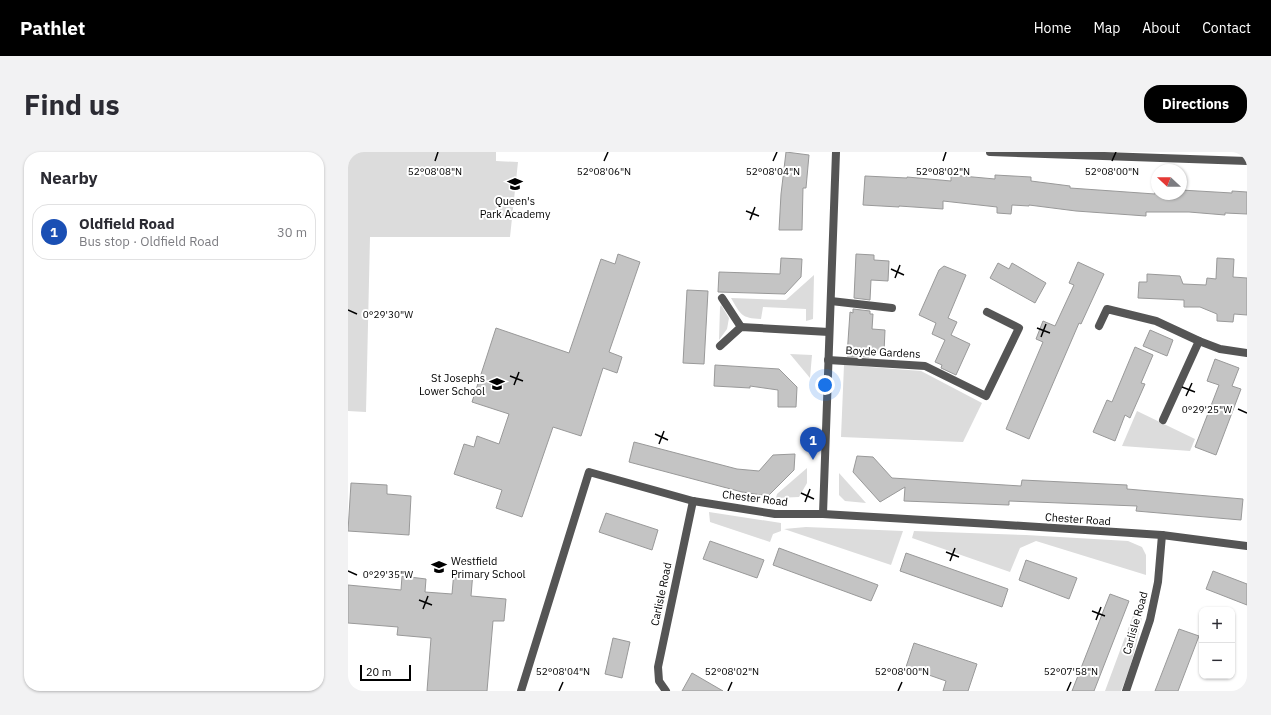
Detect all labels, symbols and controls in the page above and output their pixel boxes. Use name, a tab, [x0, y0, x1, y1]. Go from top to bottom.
text: Pathlet	[20, 16, 85, 40]
text: Home	[1034, 19, 1071, 37]
text: Map	[1093, 19, 1120, 37]
text: About	[1142, 19, 1180, 37]
text: Contact	[1202, 19, 1251, 37]
button: Directions	[1144, 85, 1247, 123]
text: Find us	[24, 86, 120, 123]
north arrow	[1151, 164, 1187, 200]
text: 52°08'08"N	[408, 165, 462, 178]
text: 52°08'06"N	[577, 165, 631, 178]
text: 52°08'04"N	[746, 165, 800, 178]
text: 52°08'02"N	[916, 165, 970, 178]
text: 52°08'00"N	[1085, 165, 1139, 178]
text: Nearby	[40, 167, 98, 189]
school or university icon: Queen's Park Academy	[506, 175, 524, 193]
place label: Queen's Park Academy	[480, 194, 551, 221]
text: Oldfield Road	[79, 214, 175, 233]
text: 1	[50, 224, 58, 241]
text: 30 m	[277, 224, 307, 241]
text: Bus stop · Oldfield Road	[79, 233, 219, 250]
text: 0°29'30"W	[363, 308, 413, 321]
street label: Boyde Gardens	[845, 343, 921, 361]
place label: St Josephs Lower School	[419, 371, 485, 398]
school or university icon: St Josephs Lower School	[488, 375, 506, 393]
your location	[815, 375, 835, 395]
text: 0°29'25"W	[1182, 403, 1232, 416]
pin: 1	[800, 427, 826, 460]
street label: Chester Road	[721, 487, 789, 509]
street label: Chester Road	[1044, 510, 1112, 528]
place label: Westfield Primary School	[451, 554, 526, 581]
school or university icon: Westfield Primary School	[430, 558, 448, 576]
street label: Carlisle Road	[647, 561, 675, 627]
text: 0°29'35"W	[363, 568, 413, 581]
street label: Carlisle Road	[1119, 590, 1151, 656]
map controls	[1199, 607, 1235, 679]
button: +	[1199, 607, 1235, 643]
button: −	[1199, 643, 1235, 679]
scale bar	[360, 663, 411, 682]
text: 20 m	[366, 665, 391, 679]
text: 52°08'04"N	[536, 665, 590, 678]
text: 52°08'02"N	[705, 665, 759, 678]
text: 52°08'00"N	[875, 665, 929, 678]
text: 52°07'58"N	[1044, 665, 1098, 678]

